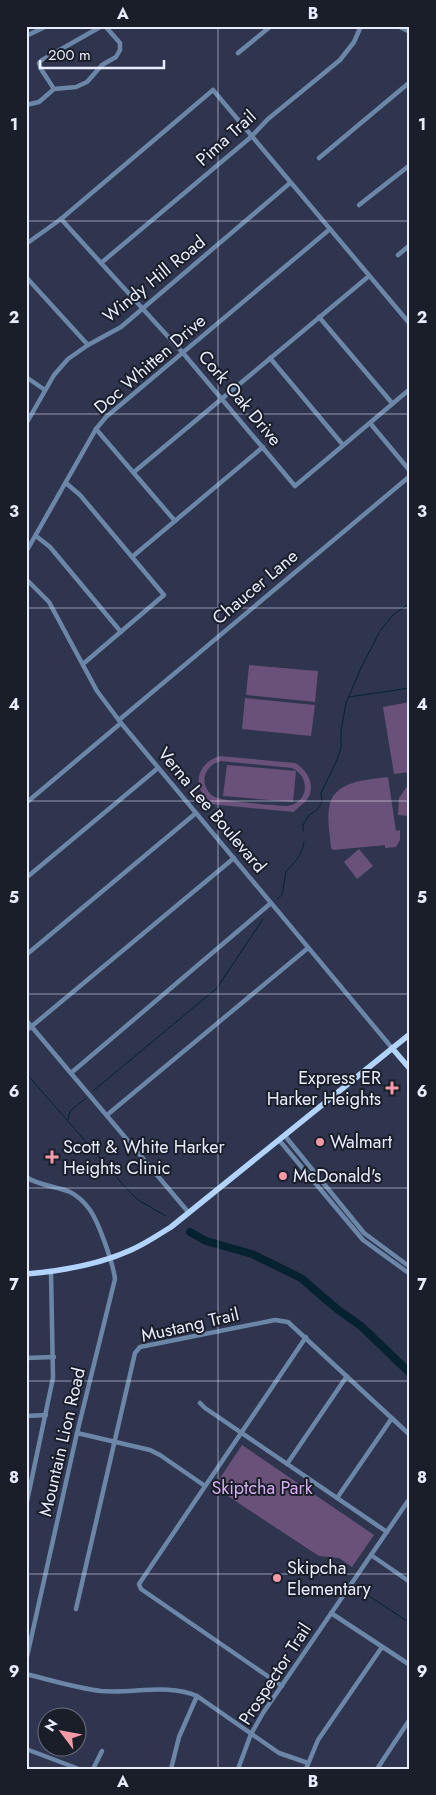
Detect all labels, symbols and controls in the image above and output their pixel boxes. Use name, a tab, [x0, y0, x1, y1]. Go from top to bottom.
text: A	[116, 2, 129, 25]
text: B	[308, 2, 318, 25]
scale bar	[40, 38, 164, 70]
text: 200 m	[48, 44, 91, 66]
street label: Pima Trail	[190, 104, 262, 172]
text: 1	[10, 113, 18, 136]
text: 1	[418, 113, 426, 136]
street label: Windy Hill Road	[97, 229, 211, 329]
text: 2	[9, 306, 19, 329]
text: 2	[417, 306, 427, 329]
street label: Doc Whitten Drive	[88, 308, 212, 420]
street label: Cork Oak Drive	[192, 344, 288, 452]
text: 3	[9, 500, 19, 523]
text: 3	[417, 500, 427, 523]
street label: Chaucer Lane	[206, 543, 304, 631]
text: 4	[8, 693, 20, 716]
text: 4	[416, 693, 428, 716]
street label: Verna Lee Boulevard	[152, 742, 272, 878]
text: 5	[9, 886, 19, 909]
text: 5	[417, 886, 427, 909]
place label: Express ER Harker Heights	[267, 1065, 381, 1112]
text: 6	[9, 1080, 19, 1103]
text: 6	[417, 1080, 427, 1103]
marker: Express ER Harker Heights	[385, 1081, 399, 1095]
place label: Walmart	[330, 1129, 393, 1155]
place label: Scott & White Harker Heights Clinic	[63, 1134, 225, 1181]
marker: Walmart	[314, 1136, 326, 1148]
marker: Scott & White Harker Heights Clinic	[45, 1150, 59, 1164]
place label: McDonald's	[293, 1163, 381, 1189]
marker: McDonald's	[277, 1170, 289, 1182]
text: 7	[9, 1273, 19, 1296]
text: 7	[417, 1273, 427, 1296]
street label: Mustang Trail	[138, 1301, 242, 1349]
street label: Mountain Lion Road	[32, 1365, 92, 1519]
text: 8	[9, 1466, 19, 1489]
text: 8	[417, 1466, 427, 1489]
park label: Skiptcha Park	[211, 1475, 313, 1501]
place label: Skipcha Elementary	[287, 1555, 371, 1602]
marker: Skipcha Elementary	[271, 1572, 283, 1584]
street label: Prospector Trail	[232, 1618, 318, 1730]
text: 9	[9, 1660, 19, 1683]
text: 9	[417, 1660, 427, 1683]
north arrow	[38, 1708, 88, 1758]
text: N	[40, 1715, 62, 1735]
text: A	[116, 1770, 129, 1793]
text: B	[308, 1770, 318, 1793]

